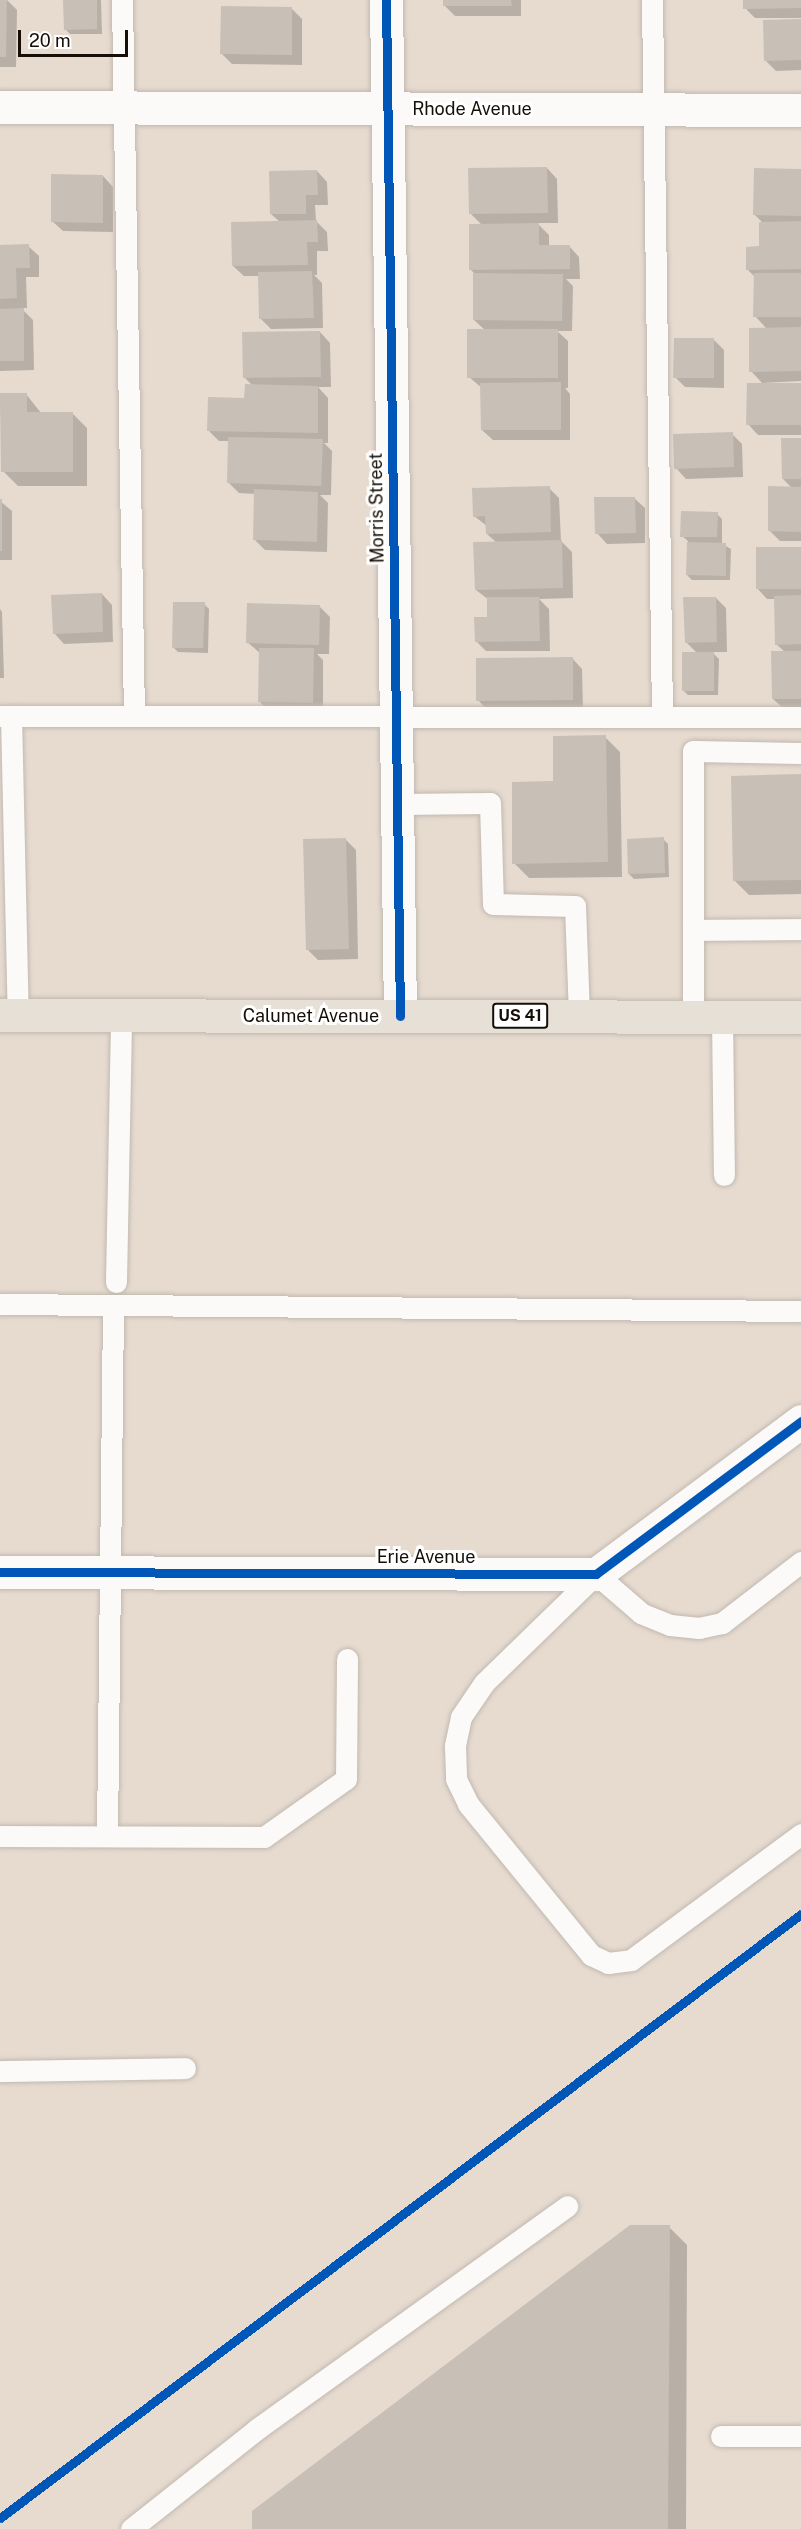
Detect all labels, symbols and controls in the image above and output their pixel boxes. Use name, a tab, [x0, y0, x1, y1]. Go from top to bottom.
scale bar	[21, 18, 130, 56]
text: 20 m	[29, 30, 71, 51]
street label: Rhode Avenue	[412, 98, 532, 120]
street label: Morris Street	[365, 453, 389, 563]
road number: US 41	[492, 1003, 548, 1029]
street label: Calumet Avenue	[243, 1005, 379, 1027]
street label: Erie Avenue	[377, 1546, 475, 1568]

